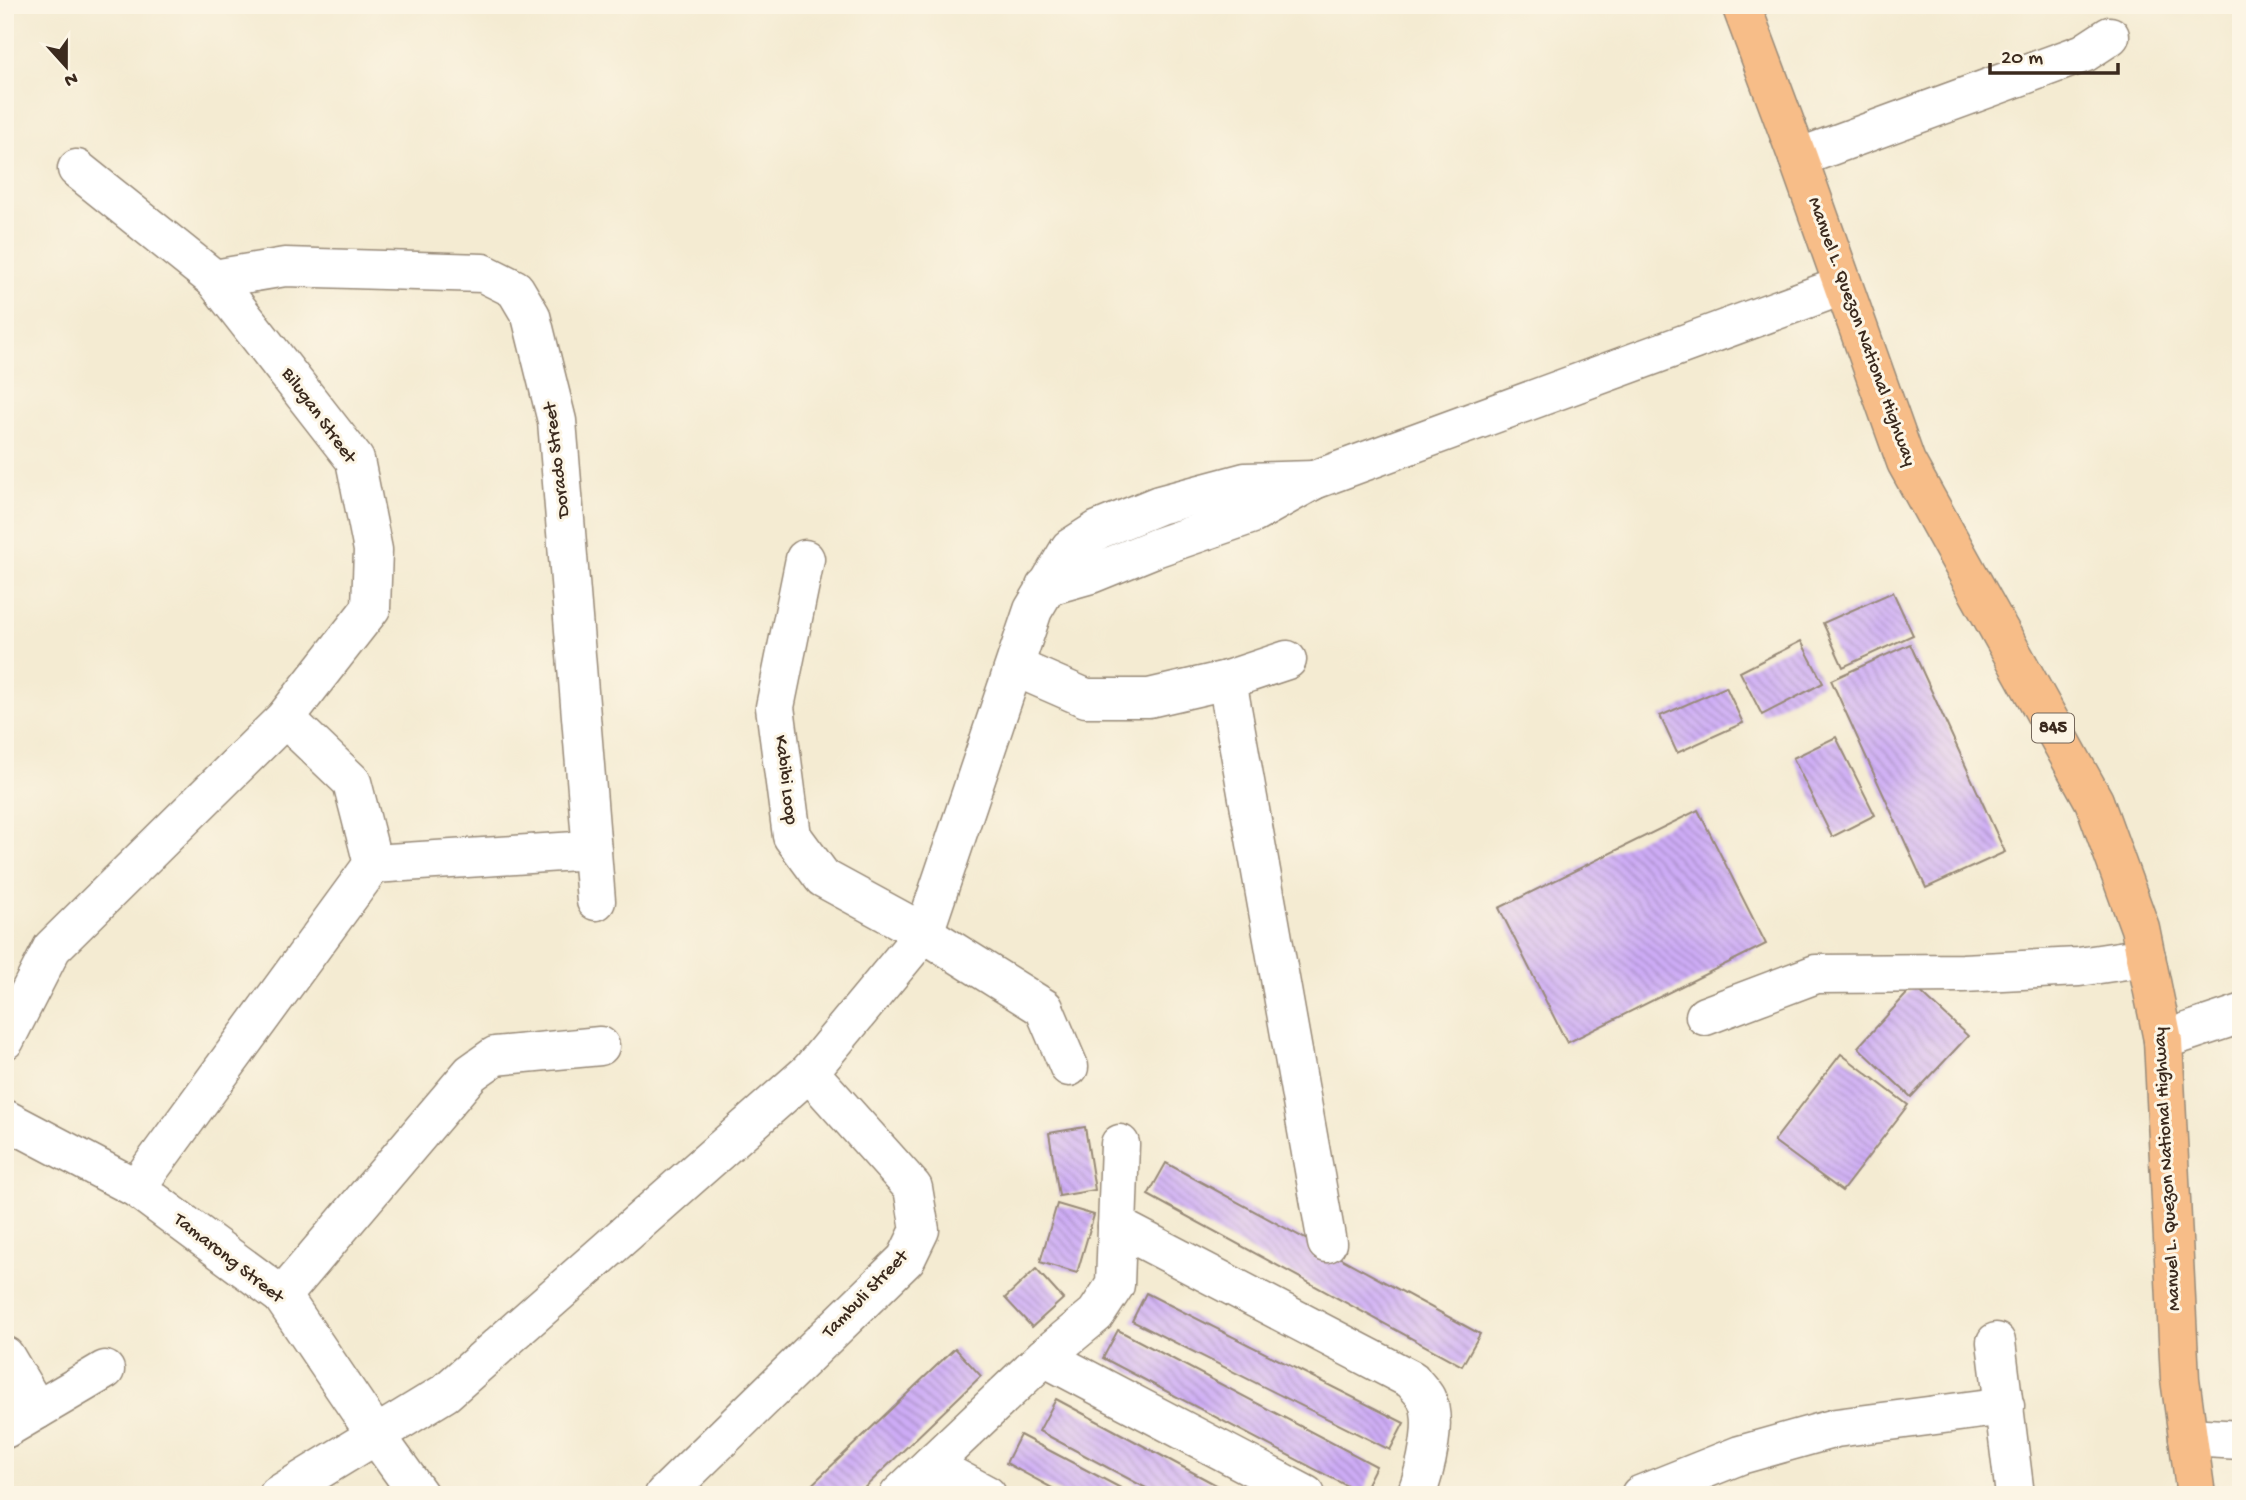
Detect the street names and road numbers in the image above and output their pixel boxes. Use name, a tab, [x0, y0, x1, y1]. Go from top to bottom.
street label: Manuel L. Quezon National Highway	[1802, 194, 1921, 470]
street label: Bilugan Street	[275, 363, 362, 470]
street label: Dorado Street	[539, 399, 577, 521]
road number: 845	[2032, 714, 2074, 742]
street label: Kabibi Loop	[768, 734, 802, 827]
street label: Manuel L. Quezon National Highway	[2149, 1026, 2187, 1312]
street label: Tamarong Street	[168, 1208, 289, 1311]
street label: Tambuli Street	[818, 1244, 915, 1345]

